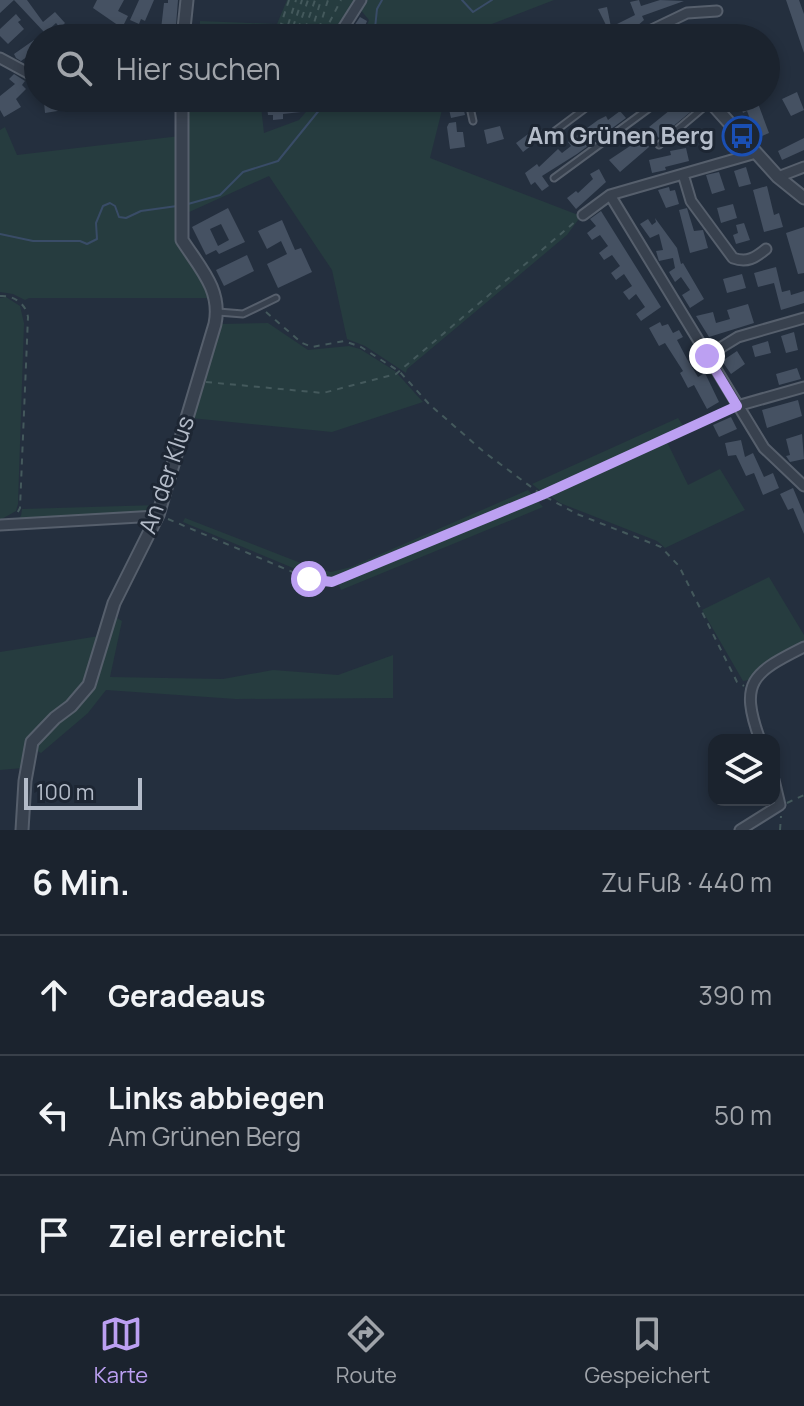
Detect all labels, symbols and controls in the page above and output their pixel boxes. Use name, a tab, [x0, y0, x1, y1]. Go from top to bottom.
search box	[24, 24, 780, 112]
icon: search	[52, 46, 96, 90]
text: Hier suchen	[116, 48, 281, 89]
bus stop icon: Am Grünen Berg	[721, 115, 763, 157]
place label: Am Grünen Berg	[527, 118, 714, 151]
route end	[689, 338, 725, 374]
street label: An der Klus	[130, 411, 201, 538]
route start	[291, 561, 327, 597]
map controls	[708, 734, 780, 806]
button: layers	[708, 734, 780, 806]
scale bar	[24, 774, 142, 810]
text: 100 m	[36, 777, 94, 807]
text: 6 Min.	[32, 859, 130, 905]
text: Zu Fuß · 440 m	[601, 864, 772, 900]
icon: ahead	[32, 973, 76, 1017]
text: Geradeaus	[108, 975, 265, 1016]
text: 390 m	[698, 977, 772, 1013]
text: Links abbiegen	[108, 1077, 325, 1118]
icon: left	[32, 1093, 76, 1137]
text: 50 m	[714, 1097, 772, 1133]
text: Am Grünen Berg	[108, 1118, 301, 1154]
icon: arrive	[32, 1213, 76, 1257]
text: Ziel erreicht	[108, 1215, 286, 1256]
tab: Karte	[94, 1312, 148, 1390]
tab: Route	[336, 1312, 397, 1390]
tab: Gespeichert	[584, 1312, 710, 1390]

